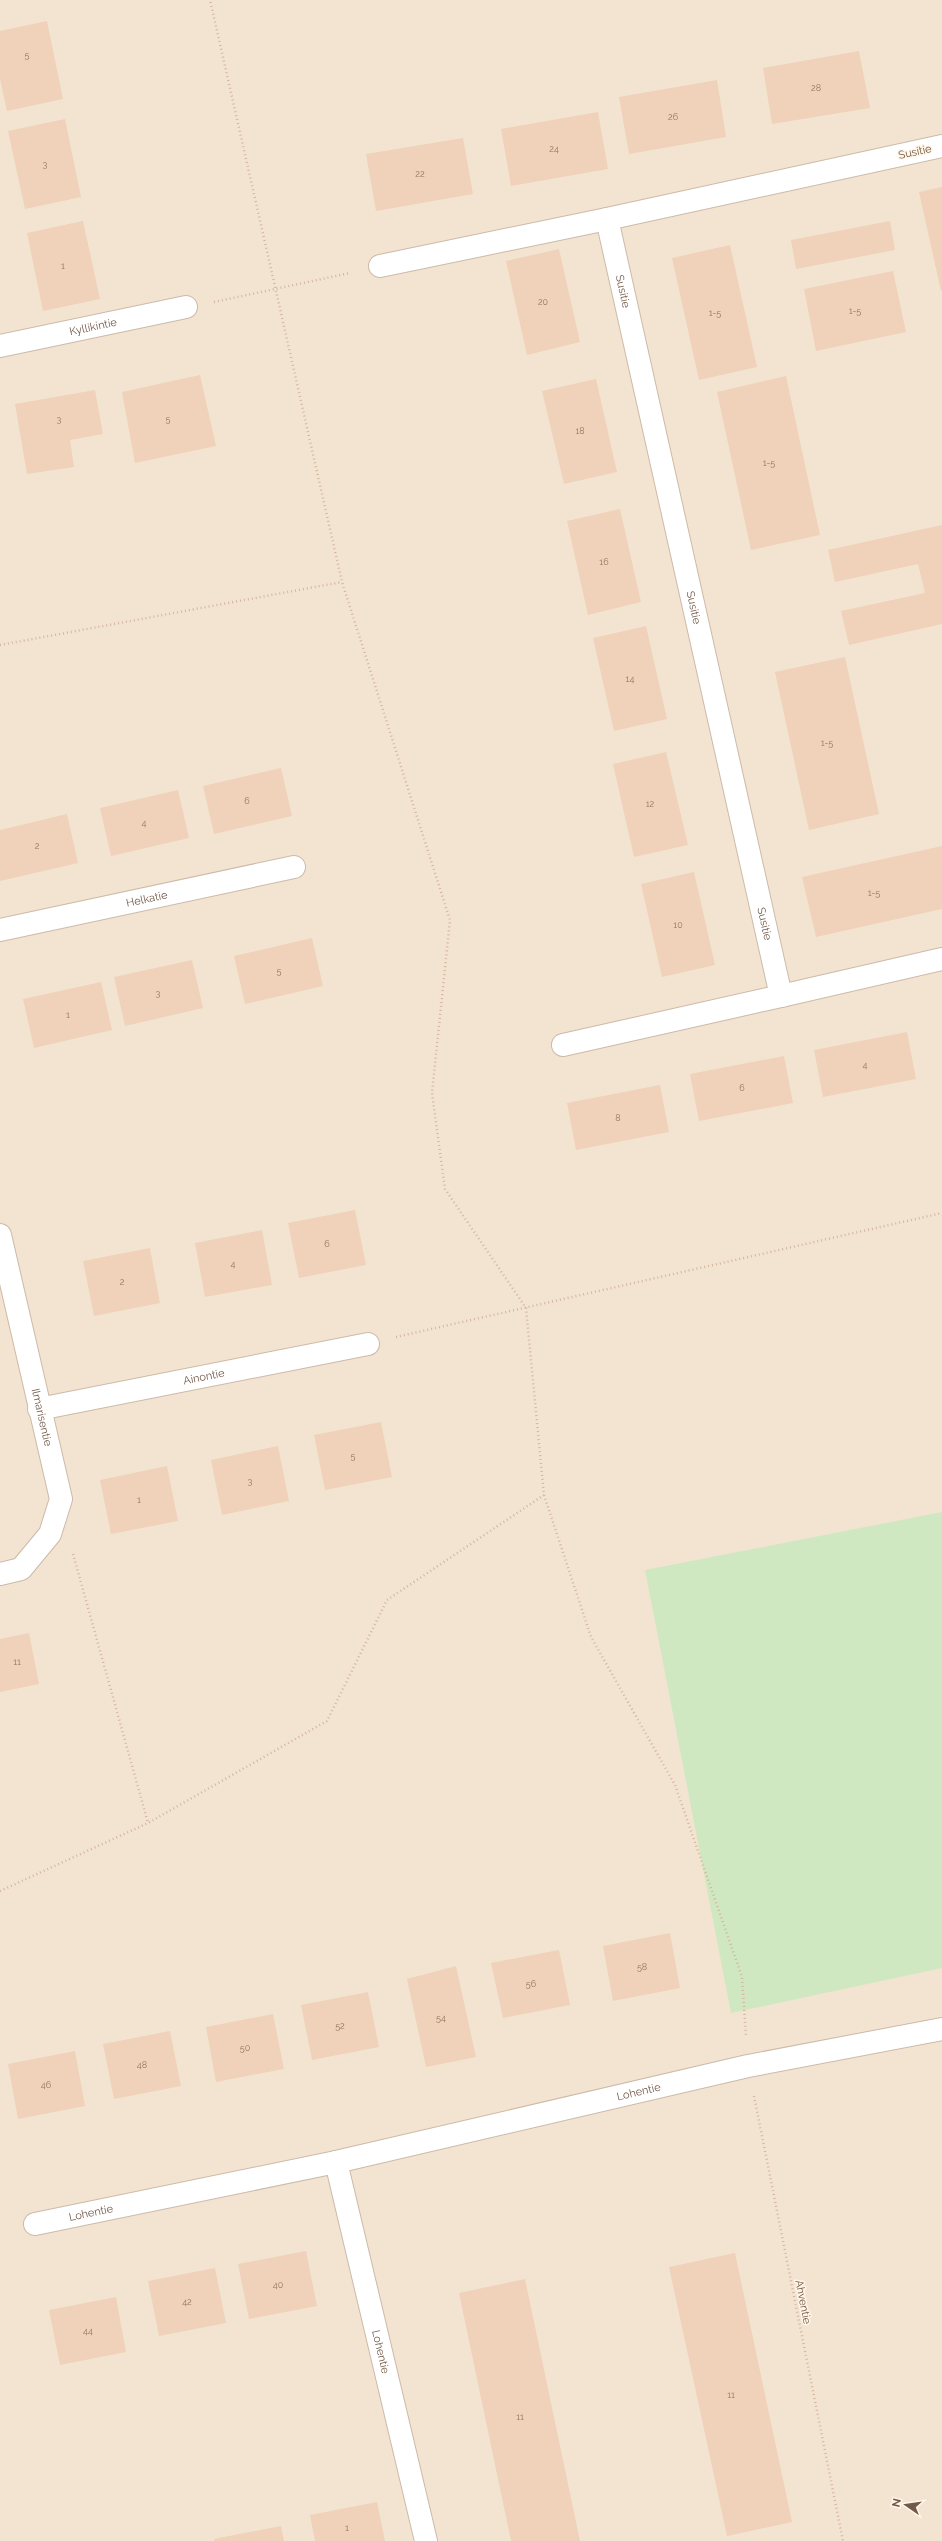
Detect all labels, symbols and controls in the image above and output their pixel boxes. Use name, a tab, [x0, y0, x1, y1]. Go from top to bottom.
house number: 5	[25, 50, 30, 60]
house number: 28	[811, 83, 821, 93]
house number: 26	[668, 112, 679, 122]
street label: Susitie	[897, 142, 933, 162]
house number: 24	[549, 144, 559, 154]
house number: 3	[43, 159, 48, 169]
house number: 22	[415, 169, 425, 179]
house number: 1	[61, 261, 65, 271]
street label: Susitie	[613, 274, 633, 310]
house number: 20	[538, 297, 549, 307]
house number: 1-5	[849, 306, 861, 316]
house number: 1-5	[709, 308, 721, 318]
street label: Kyllikintie	[68, 315, 118, 338]
house number: 3	[57, 414, 62, 424]
house number: 5	[166, 414, 171, 424]
house number: 18	[575, 426, 585, 436]
house number: 1-5	[763, 458, 775, 468]
house number: 16	[599, 557, 609, 567]
street label: Susitie	[684, 590, 704, 626]
house number: 14	[626, 674, 634, 684]
house number: 1-5	[821, 738, 833, 748]
house number: 6	[244, 796, 250, 806]
house number: 12	[646, 799, 655, 809]
house number: 4	[142, 818, 147, 828]
house number: 2	[35, 841, 40, 851]
street label: Helkatie	[125, 888, 169, 909]
house number: 1-5	[868, 888, 880, 898]
street label: Susitie	[755, 906, 775, 942]
house number: 10	[673, 920, 683, 930]
house number: 5	[277, 966, 282, 976]
house number: 3	[156, 988, 161, 998]
house number: 1	[66, 1010, 70, 1020]
house number: 4	[863, 1060, 868, 1070]
house number: 6	[739, 1083, 745, 1093]
house number: 8	[615, 1113, 621, 1123]
house number: 6	[324, 1239, 330, 1249]
house number: 4	[231, 1259, 236, 1269]
house number: 2	[120, 1277, 125, 1287]
street label: Ainontie	[182, 1366, 226, 1387]
street label: Ilmarisentie	[29, 1387, 55, 1448]
house number: 5	[351, 1451, 356, 1461]
house number: 3	[248, 1476, 253, 1486]
house number: 1	[137, 1495, 141, 1505]
house number: 11	[13, 1657, 21, 1667]
house number: 58	[637, 1962, 647, 1972]
house number: 56	[526, 1979, 537, 1989]
house number: 54	[436, 2013, 446, 2023]
house number: 52	[335, 2021, 345, 2031]
house number: 50	[240, 2043, 251, 2053]
house number: 48	[137, 2060, 147, 2070]
house number: 46	[41, 2080, 52, 2090]
street label: Lohentie	[615, 2080, 662, 2103]
street label: Lohentie	[68, 2202, 115, 2223]
street label: Ahventie	[792, 2279, 814, 2326]
house number: 40	[273, 2280, 284, 2290]
house number: 42	[182, 2297, 192, 2307]
house number: 44	[83, 2326, 93, 2336]
street label: Lohentie	[370, 2328, 393, 2375]
house number: 11	[727, 2390, 735, 2400]
house number: 11	[516, 2412, 524, 2422]
north arrow	[886, 2485, 926, 2525]
text: N	[889, 2497, 904, 2508]
house number: 1	[345, 2523, 349, 2533]

